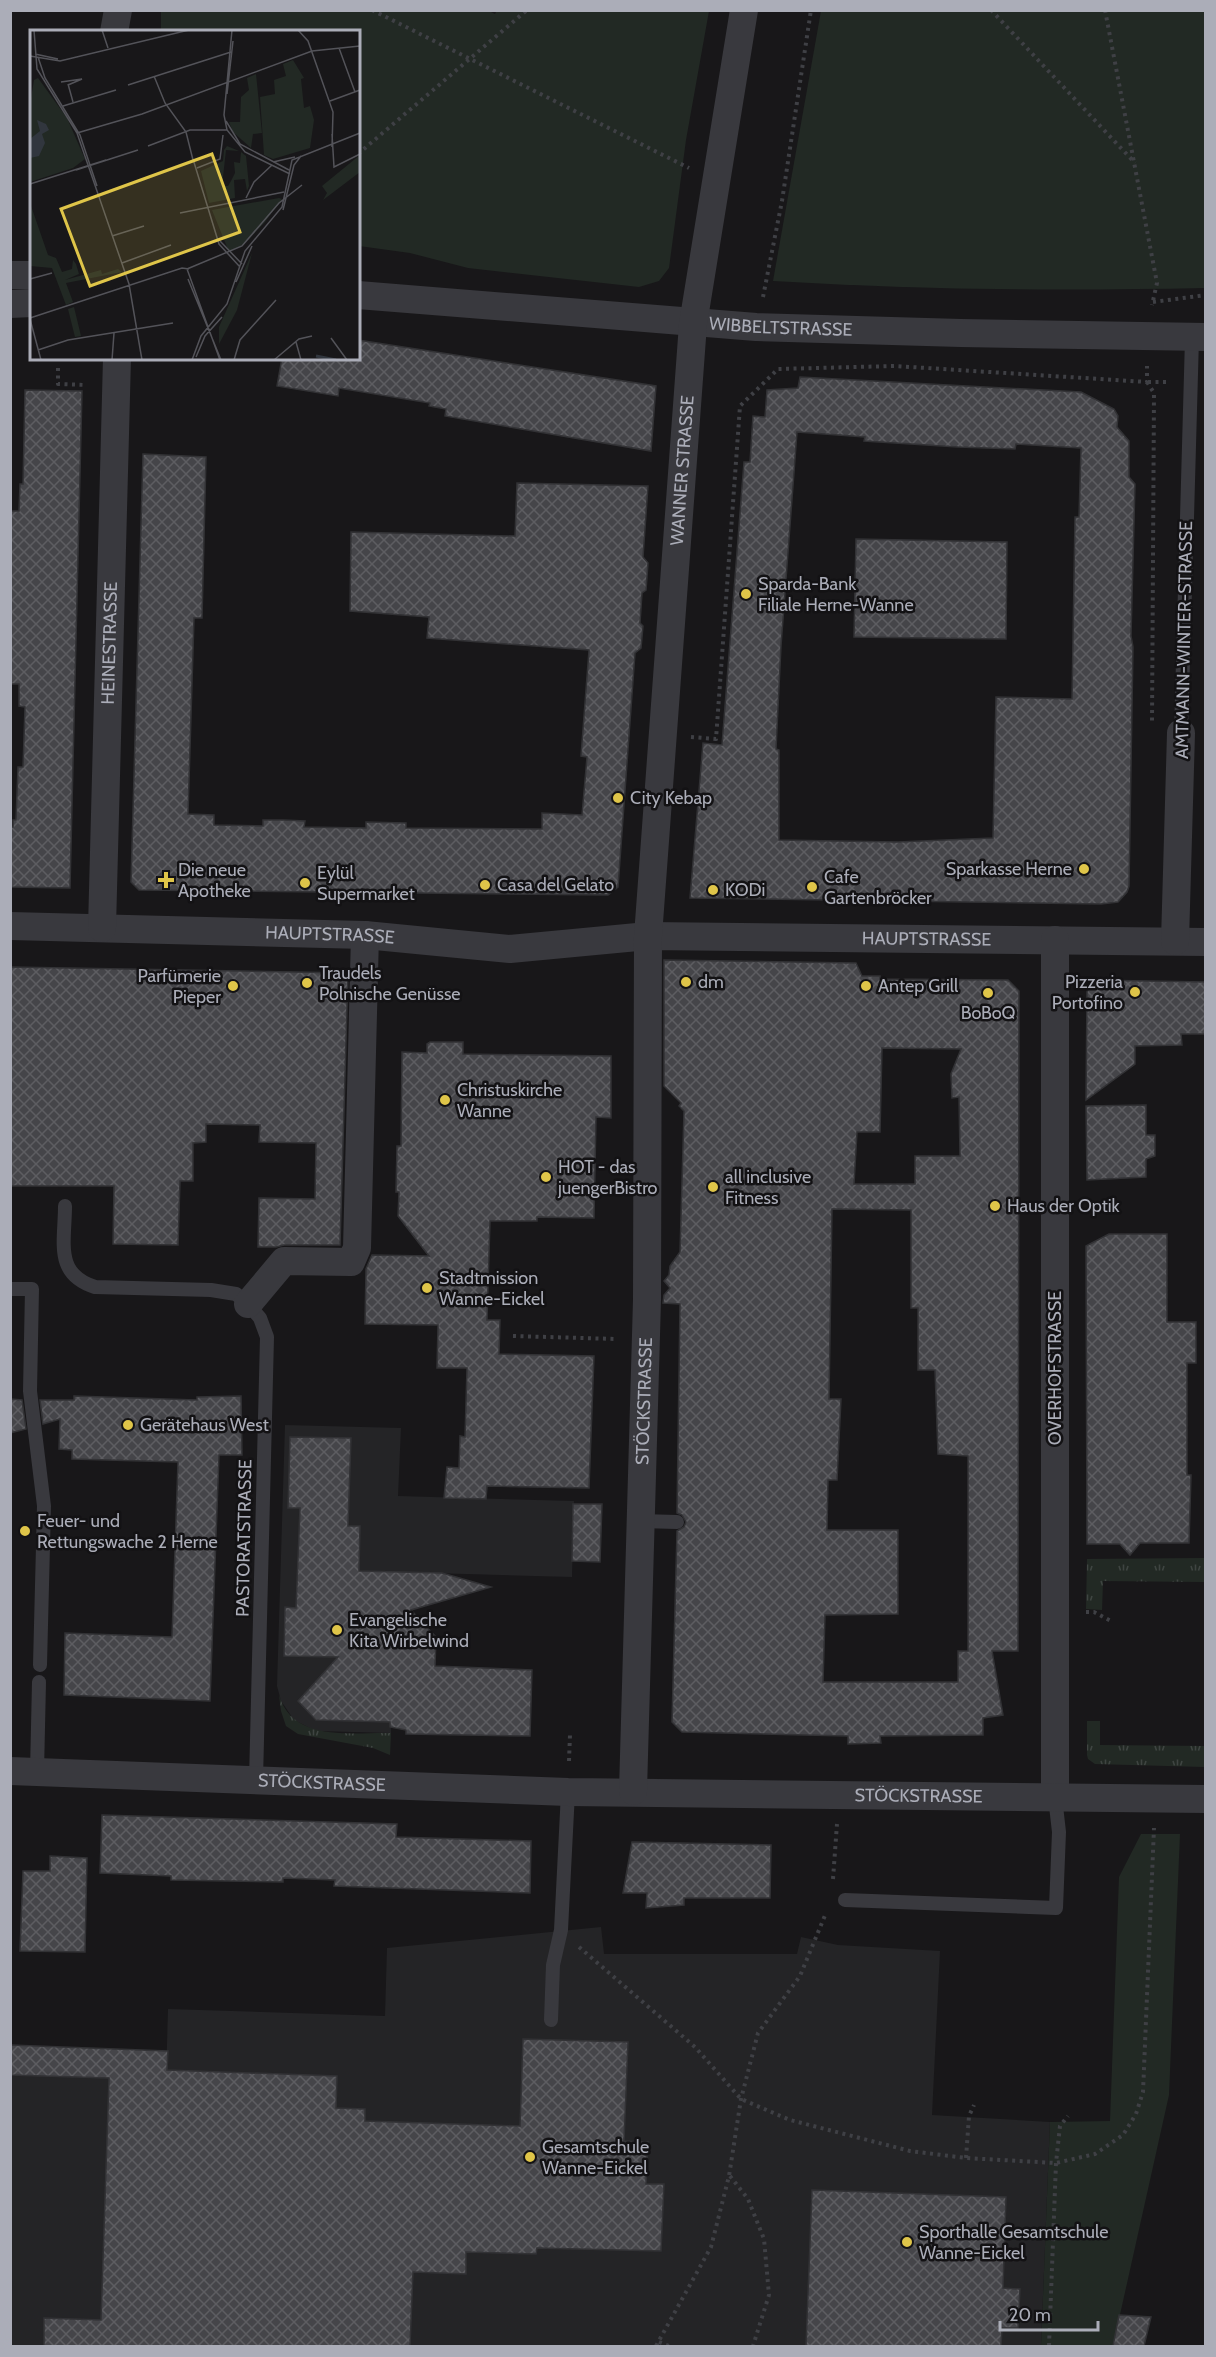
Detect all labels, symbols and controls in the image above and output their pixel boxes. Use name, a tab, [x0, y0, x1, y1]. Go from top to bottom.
inset map	[30, 30, 360, 360]
street label: WIBBELTSTRASSE	[708, 312, 853, 341]
street label: WANNER STRASSE	[666, 394, 699, 546]
street label: AMTMANN-WINTER-STRASSE	[1171, 521, 1197, 759]
place label: Sparda-Bank Filiale Herne-Wanne	[758, 573, 914, 616]
street label: HEINESTRASSE	[97, 581, 122, 705]
marker: Sparda-Bank Filiale Herne-Wanne	[739, 587, 753, 601]
place label: City Kebap	[630, 787, 712, 809]
marker: City Kebap	[611, 791, 625, 805]
place label: Sparkasse Herne	[946, 858, 1072, 880]
place label: Die neue Apotheke	[178, 859, 251, 902]
place label: Eylül Supermarket	[317, 862, 415, 905]
marker: Sparkasse Herne	[1077, 862, 1091, 876]
place label: Cafe Gartenbröcker	[824, 866, 932, 909]
marker: Die neue Apotheke	[159, 873, 173, 887]
place label: Casa del Gelato	[497, 874, 614, 896]
marker: Eylül Supermarket	[298, 876, 312, 890]
marker: Casa del Gelato	[478, 878, 492, 892]
place label: KODi	[725, 879, 765, 901]
marker: Cafe Gartenbröcker	[805, 880, 819, 894]
marker: KODi	[706, 883, 720, 897]
street label: HAUPTSTRASSE	[265, 921, 396, 949]
street label: HAUPTSTRASSE	[862, 927, 992, 951]
place label: Traudels Polnische Genüsse	[319, 962, 461, 1005]
place label: Parfümerie Pieper	[138, 965, 221, 1008]
place label: dm	[698, 971, 724, 993]
place label: Pizzeria Portofino	[1052, 971, 1123, 1014]
marker: dm	[679, 975, 693, 989]
place label: Antep Grill	[878, 975, 959, 997]
marker: Traudels Polnische Genüsse	[300, 976, 314, 990]
marker: Parfümerie Pieper	[226, 979, 240, 993]
marker: Antep Grill	[859, 979, 873, 993]
marker: Pizzeria Portofino	[1128, 985, 1142, 999]
marker: BoBoQ	[981, 986, 995, 1000]
place label: BoBoQ	[961, 1002, 1015, 1024]
place label: Christuskirche Wanne	[457, 1079, 562, 1122]
marker: Christuskirche Wanne	[438, 1093, 452, 1107]
place label: HOT - das juengerBistro	[557, 1156, 658, 1199]
place label: all inclusive Fitness	[725, 1166, 811, 1209]
marker: HOT - das juengerBistro	[539, 1170, 553, 1184]
marker: all inclusive Fitness	[706, 1180, 720, 1194]
place label: Haus der Optik	[1007, 1195, 1121, 1217]
marker: Haus der Optik	[988, 1199, 1002, 1213]
place label: Stadtmission Wanne-Eickel	[439, 1267, 545, 1310]
marker: Stadtmission Wanne-Eickel	[420, 1281, 434, 1295]
street label: OVERHOFSTRASSE	[1044, 1291, 1066, 1445]
street label: STÖCKSTRASSE	[631, 1337, 657, 1465]
place label: Gerätehaus West	[140, 1414, 269, 1436]
marker: Gerätehaus West	[121, 1418, 135, 1432]
street label: PASTORATSTRASSE	[232, 1459, 256, 1617]
place label: Feuer- und Rettungswache 2 Herne	[37, 1510, 218, 1553]
marker: Feuer- und Rettungswache 2 Herne	[18, 1524, 32, 1538]
place label: Evangelische Kita Wirbelwind	[349, 1609, 469, 1652]
marker: Evangelische Kita Wirbelwind	[330, 1623, 344, 1637]
street label: STÖCKSTRASSE	[257, 1769, 386, 1796]
street label: STÖCKSTRASSE	[855, 1784, 983, 1808]
place label: Gesamtschule Wanne-Eickel	[542, 2136, 649, 2179]
marker: Gesamtschule Wanne-Eickel	[523, 2150, 537, 2164]
place label: Sporthalle Gesamtschule Wanne-Eickel	[919, 2221, 1108, 2264]
marker: Sporthalle Gesamtschule Wanne-Eickel	[900, 2235, 914, 2249]
scale bar	[1000, 2294, 1098, 2332]
text: 20 m	[1009, 2304, 1051, 2326]

